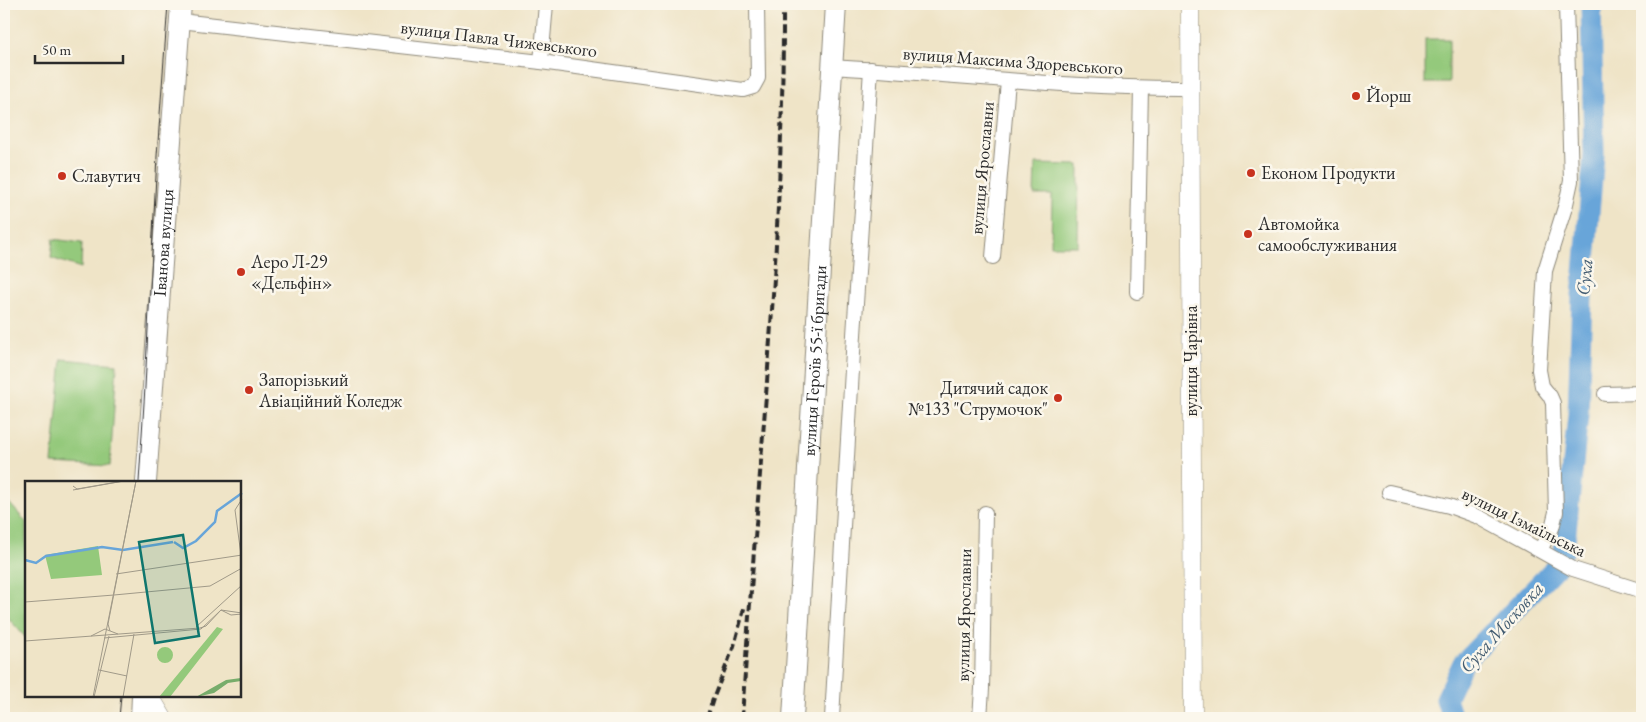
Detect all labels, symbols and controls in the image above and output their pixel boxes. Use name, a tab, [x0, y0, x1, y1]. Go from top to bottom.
street label: вулиця Павла Чижевського	[399, 15, 599, 62]
scale bar	[35, 32, 122, 64]
text: 50 m	[42, 40, 71, 59]
street label: вулиця Максима Здоревського	[902, 41, 1124, 80]
place label: Йорш	[1366, 84, 1412, 107]
marker: Йорш	[1350, 90, 1362, 102]
street label: вулиця Ярославни	[964, 100, 999, 235]
place label: Економ Продукти	[1261, 161, 1396, 184]
place label: Славутич	[72, 164, 141, 187]
marker: Економ Продукти	[1245, 167, 1257, 179]
marker: Славутич	[56, 170, 68, 182]
street label: Іванова вулиця	[148, 188, 178, 297]
place label: Автомойка самообслуживания	[1257, 212, 1397, 256]
marker: Автомойка самообслуживания	[1242, 228, 1254, 240]
place label: Аеро Л-29 «Дельфін»	[250, 250, 332, 294]
water label: Суха	[1570, 258, 1599, 296]
street label: вулиця Героїв 55-ї бригади	[797, 264, 831, 457]
marker: Аеро Л-29 «Дельфін»	[235, 266, 247, 278]
street label: вулиця Чарівна	[1179, 305, 1202, 417]
place label: Запорізький Авіаційний Коледж	[258, 368, 403, 412]
place label: Дитячий садок №133 "Струмочок"	[908, 376, 1048, 420]
marker: Запорізький Авіаційний Коледж	[243, 384, 255, 396]
marker: Дитячий садок №133 "Струмочок"	[1052, 392, 1064, 404]
inset map	[25, 481, 241, 697]
street label: вулиця Ізмаїльська	[1458, 482, 1591, 562]
street label: вулиця Ярославни	[951, 548, 976, 682]
water label: Суха Московка	[1454, 576, 1549, 678]

